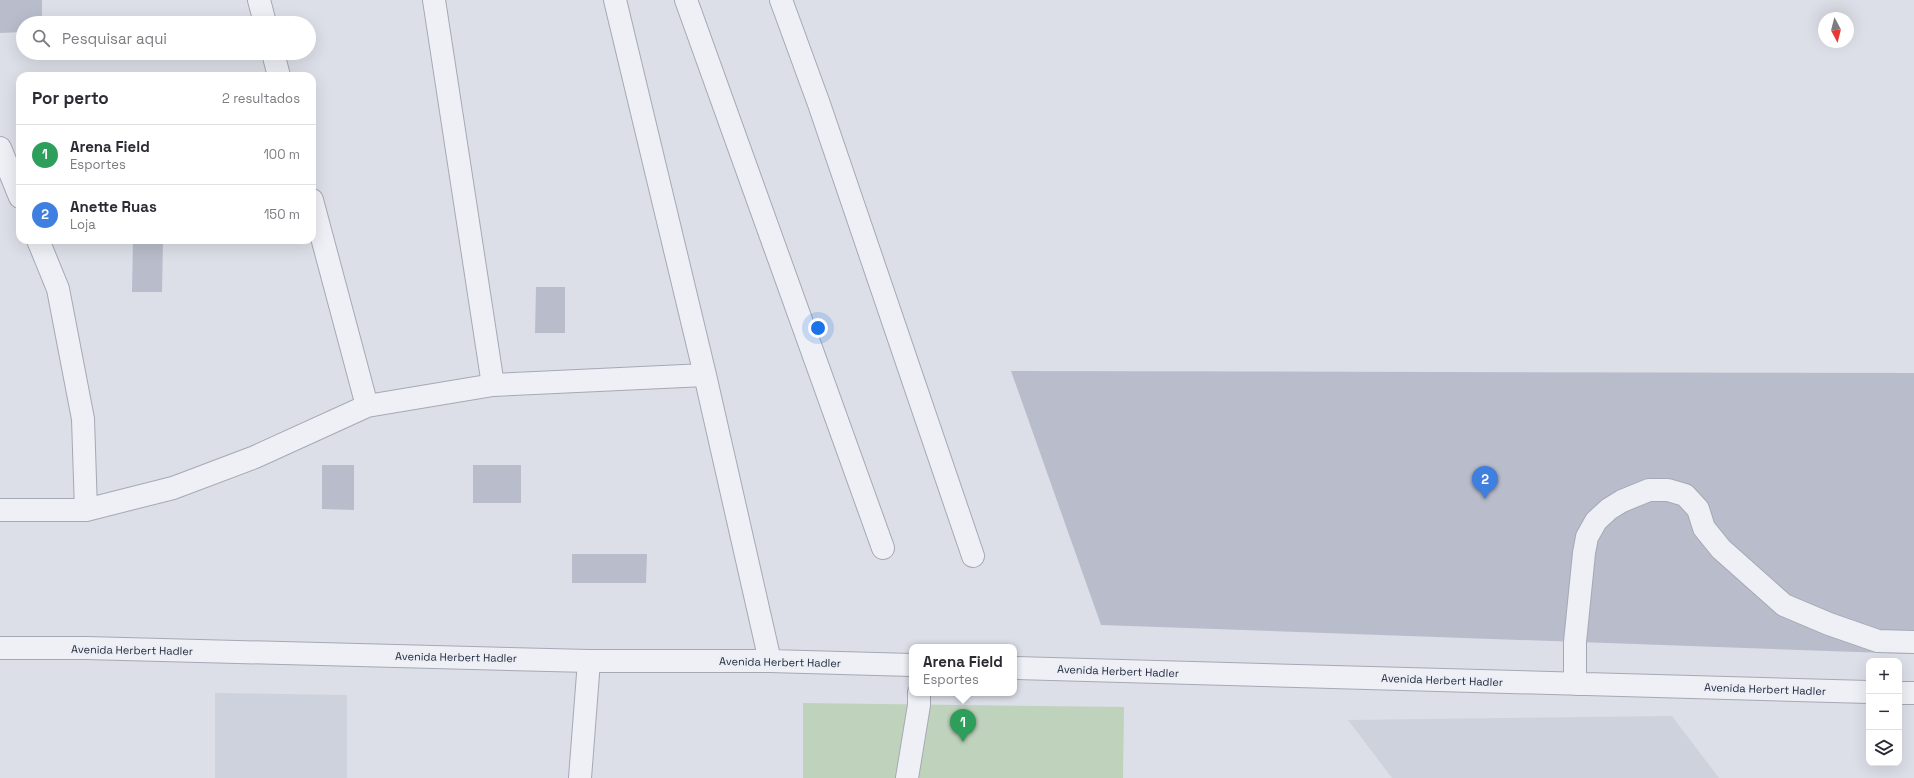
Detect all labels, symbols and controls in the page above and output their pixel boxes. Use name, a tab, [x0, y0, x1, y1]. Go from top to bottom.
north arrow	[1818, 12, 1854, 48]
search box	[16, 16, 316, 60]
icon: search	[30, 27, 52, 49]
text: Pesquisar aqui	[62, 29, 167, 48]
text: Por perto	[32, 87, 109, 109]
text: 2 resultados	[222, 90, 300, 107]
text: Arena Field	[70, 137, 150, 156]
text: 1	[42, 146, 48, 163]
text: 100 m	[263, 146, 300, 163]
text: Esportes	[70, 156, 126, 173]
text: Anette Ruas	[70, 197, 157, 216]
text: 2	[41, 206, 49, 223]
text: 150 m	[264, 206, 300, 223]
text: Loja	[70, 216, 96, 233]
your location	[808, 318, 828, 338]
pin: 2	[1472, 466, 1498, 499]
street label: Avenida Herbert Hadler	[71, 642, 193, 658]
popup	[909, 644, 1017, 696]
street label: Avenida Herbert Hadler	[395, 649, 517, 665]
text: Arena Field	[923, 652, 1003, 671]
street label: Avenida Herbert Hadler	[719, 654, 841, 670]
map controls	[1866, 658, 1902, 766]
button: +	[1866, 658, 1902, 694]
street label: Avenida Herbert Hadler	[1057, 662, 1179, 680]
text: Esportes	[923, 671, 979, 688]
street label: Avenida Herbert Hadler	[1381, 671, 1503, 689]
street label: Avenida Herbert Hadler	[1704, 680, 1826, 698]
button: −	[1866, 694, 1902, 730]
pin: 1	[950, 709, 976, 742]
button: layers	[1866, 730, 1902, 766]

